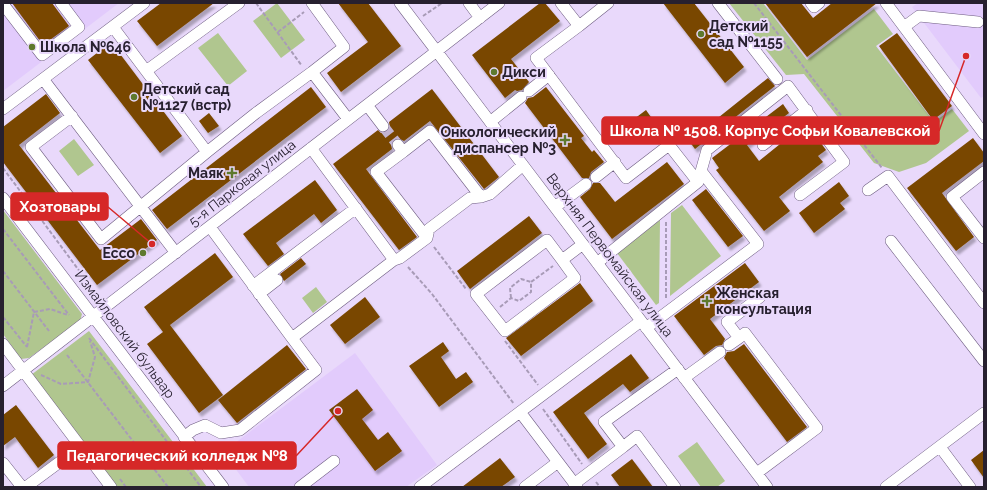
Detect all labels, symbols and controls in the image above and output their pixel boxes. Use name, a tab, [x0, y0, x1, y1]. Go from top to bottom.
place label: Детский сад №1155	[709, 18, 783, 50]
marker: Детский сад №1155	[696, 29, 706, 39]
place label: Школа №646	[40, 39, 131, 55]
marker: Школа №646	[27, 42, 37, 52]
place label: Дикси	[502, 64, 546, 80]
marker: Дикси	[489, 67, 499, 77]
place label: Детский сад №1127 (встр)	[142, 81, 231, 113]
marker: Детский сад №1127 (встр)	[129, 92, 139, 102]
callout: Школа № 1508. Корпус Софьи Ковалевской	[602, 117, 939, 144]
text: Школа № 1508. Корпус Софьи Ковалевской	[609, 122, 931, 140]
place label: Онкологический диспансер №3	[441, 124, 556, 156]
marker: Онкологический диспансер №3	[559, 134, 571, 146]
street label: 5-я Парковая улица	[185, 136, 299, 230]
place label: Маяк	[188, 165, 224, 181]
marker: Маяк	[227, 168, 237, 178]
street label: Верхняя Первомайская улица	[543, 170, 677, 340]
callout: Хозтовары	[11, 193, 108, 220]
text: Хозтовары	[19, 198, 100, 216]
place label: Ecco	[103, 245, 136, 261]
marker: Ecco	[138, 248, 148, 258]
street label: Измайловский бульвар	[72, 267, 179, 401]
place label: Женская консультация	[716, 285, 812, 317]
marker: Женская консультация	[701, 295, 713, 307]
callout: Педагогический колледж №8	[58, 442, 296, 469]
text: Педагогический колледж №8	[66, 447, 288, 465]

